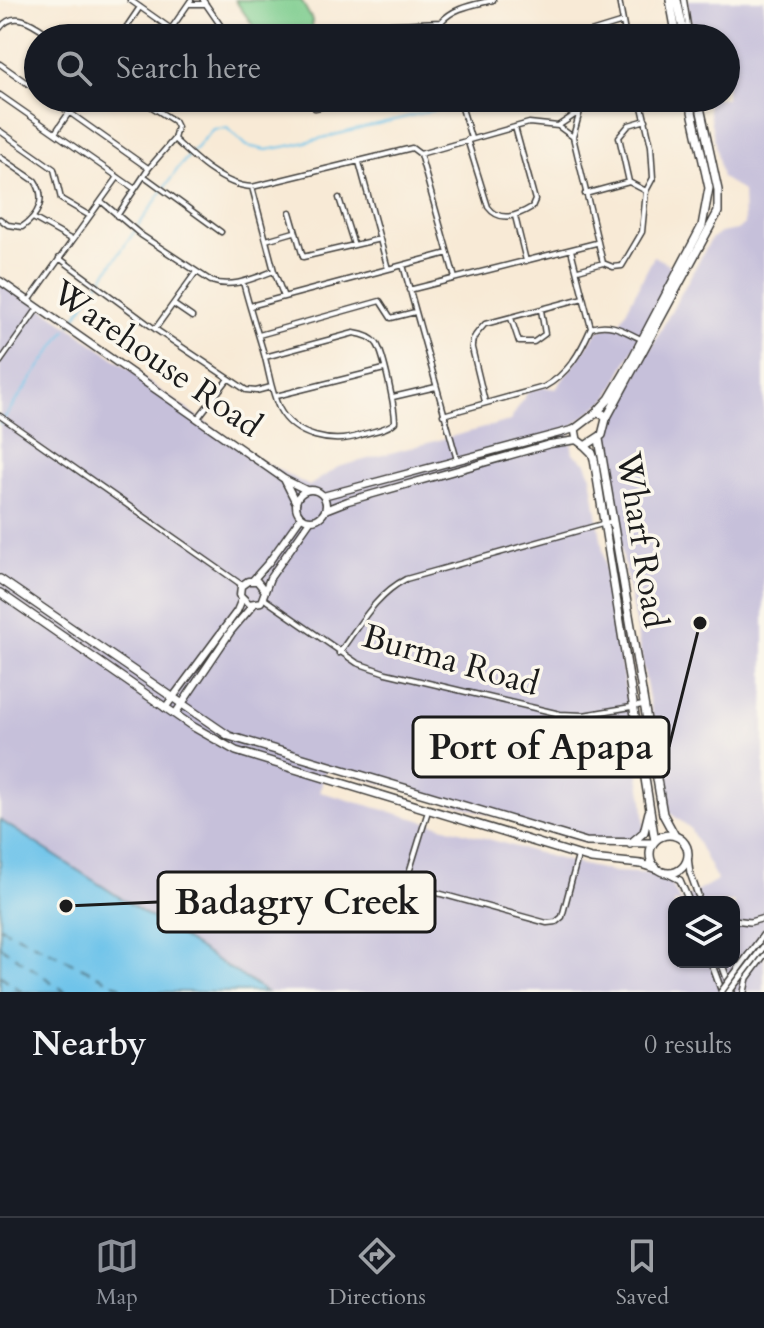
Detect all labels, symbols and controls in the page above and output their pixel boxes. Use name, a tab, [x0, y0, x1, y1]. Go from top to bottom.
search box	[24, 24, 740, 112]
icon: search	[52, 46, 96, 90]
text: Search here	[116, 48, 261, 89]
street label: Warehouse Road	[42, 269, 271, 449]
street label: Wharf Road	[605, 448, 679, 631]
street label: Burma Road	[357, 613, 545, 707]
callout: Port of Apapa	[413, 717, 669, 777]
text: Port of Apapa	[429, 723, 653, 772]
callout: Badagry Creek	[158, 872, 435, 932]
text: Badagry Creek	[175, 878, 420, 927]
map controls	[668, 896, 740, 968]
button: layers	[668, 896, 740, 968]
text: Nearby	[32, 1021, 147, 1067]
text: 0 results	[644, 1027, 732, 1062]
tab: Map	[95, 1234, 139, 1312]
tab: Directions	[329, 1234, 426, 1312]
tab: Saved	[616, 1234, 669, 1312]

